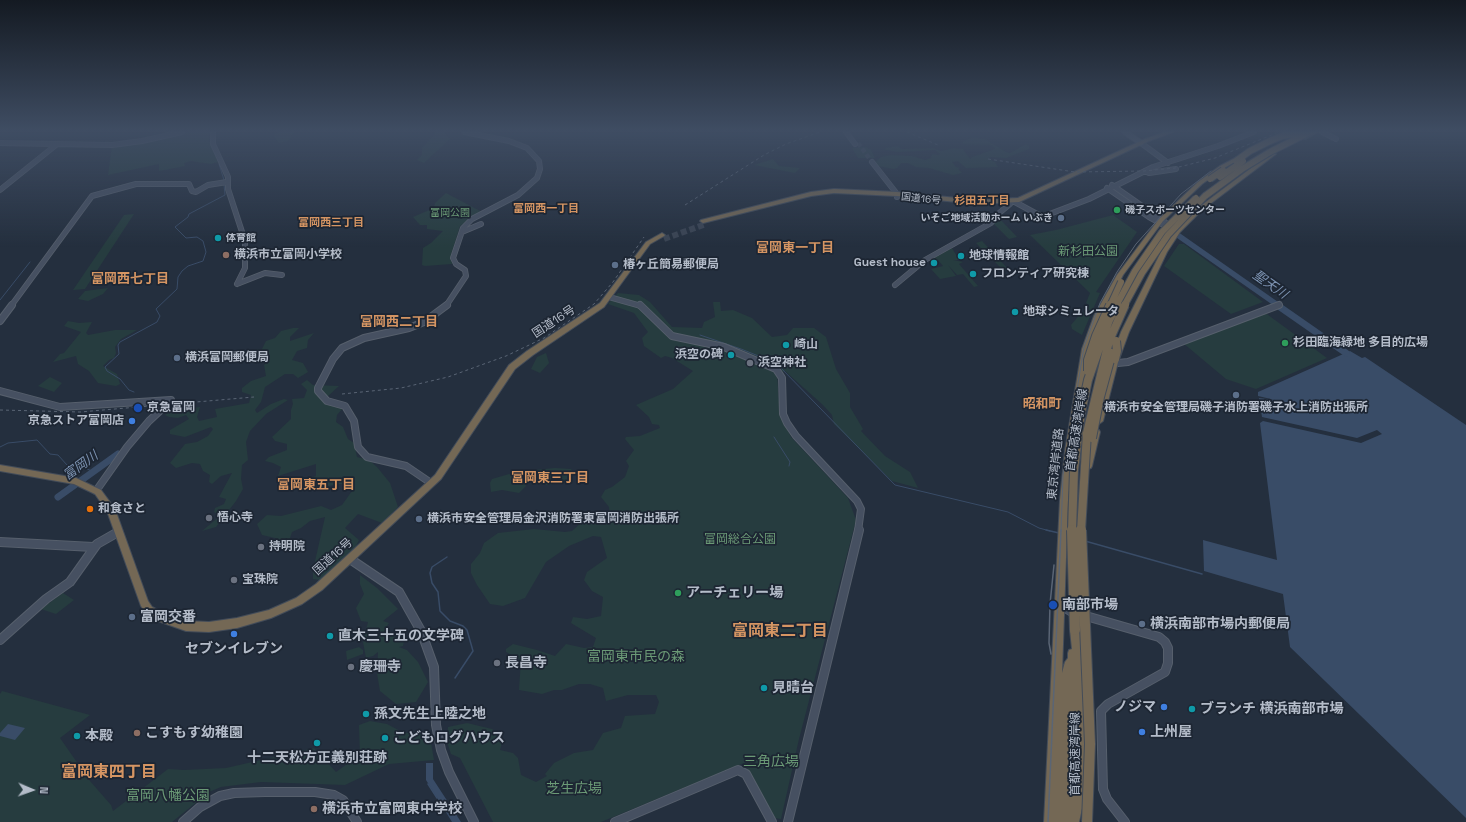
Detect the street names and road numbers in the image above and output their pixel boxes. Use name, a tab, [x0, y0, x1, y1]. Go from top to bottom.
street label: 国道16号	[900, 191, 942, 207]
street label: 国道16号	[530, 303, 578, 341]
street label: 首都高速湾岸線	[1063, 387, 1091, 473]
street label: 東京湾岸道路	[1045, 427, 1067, 501]
street label: 国道16号	[310, 535, 356, 579]
street label: 首都高速湾岸線	[1069, 712, 1083, 796]

